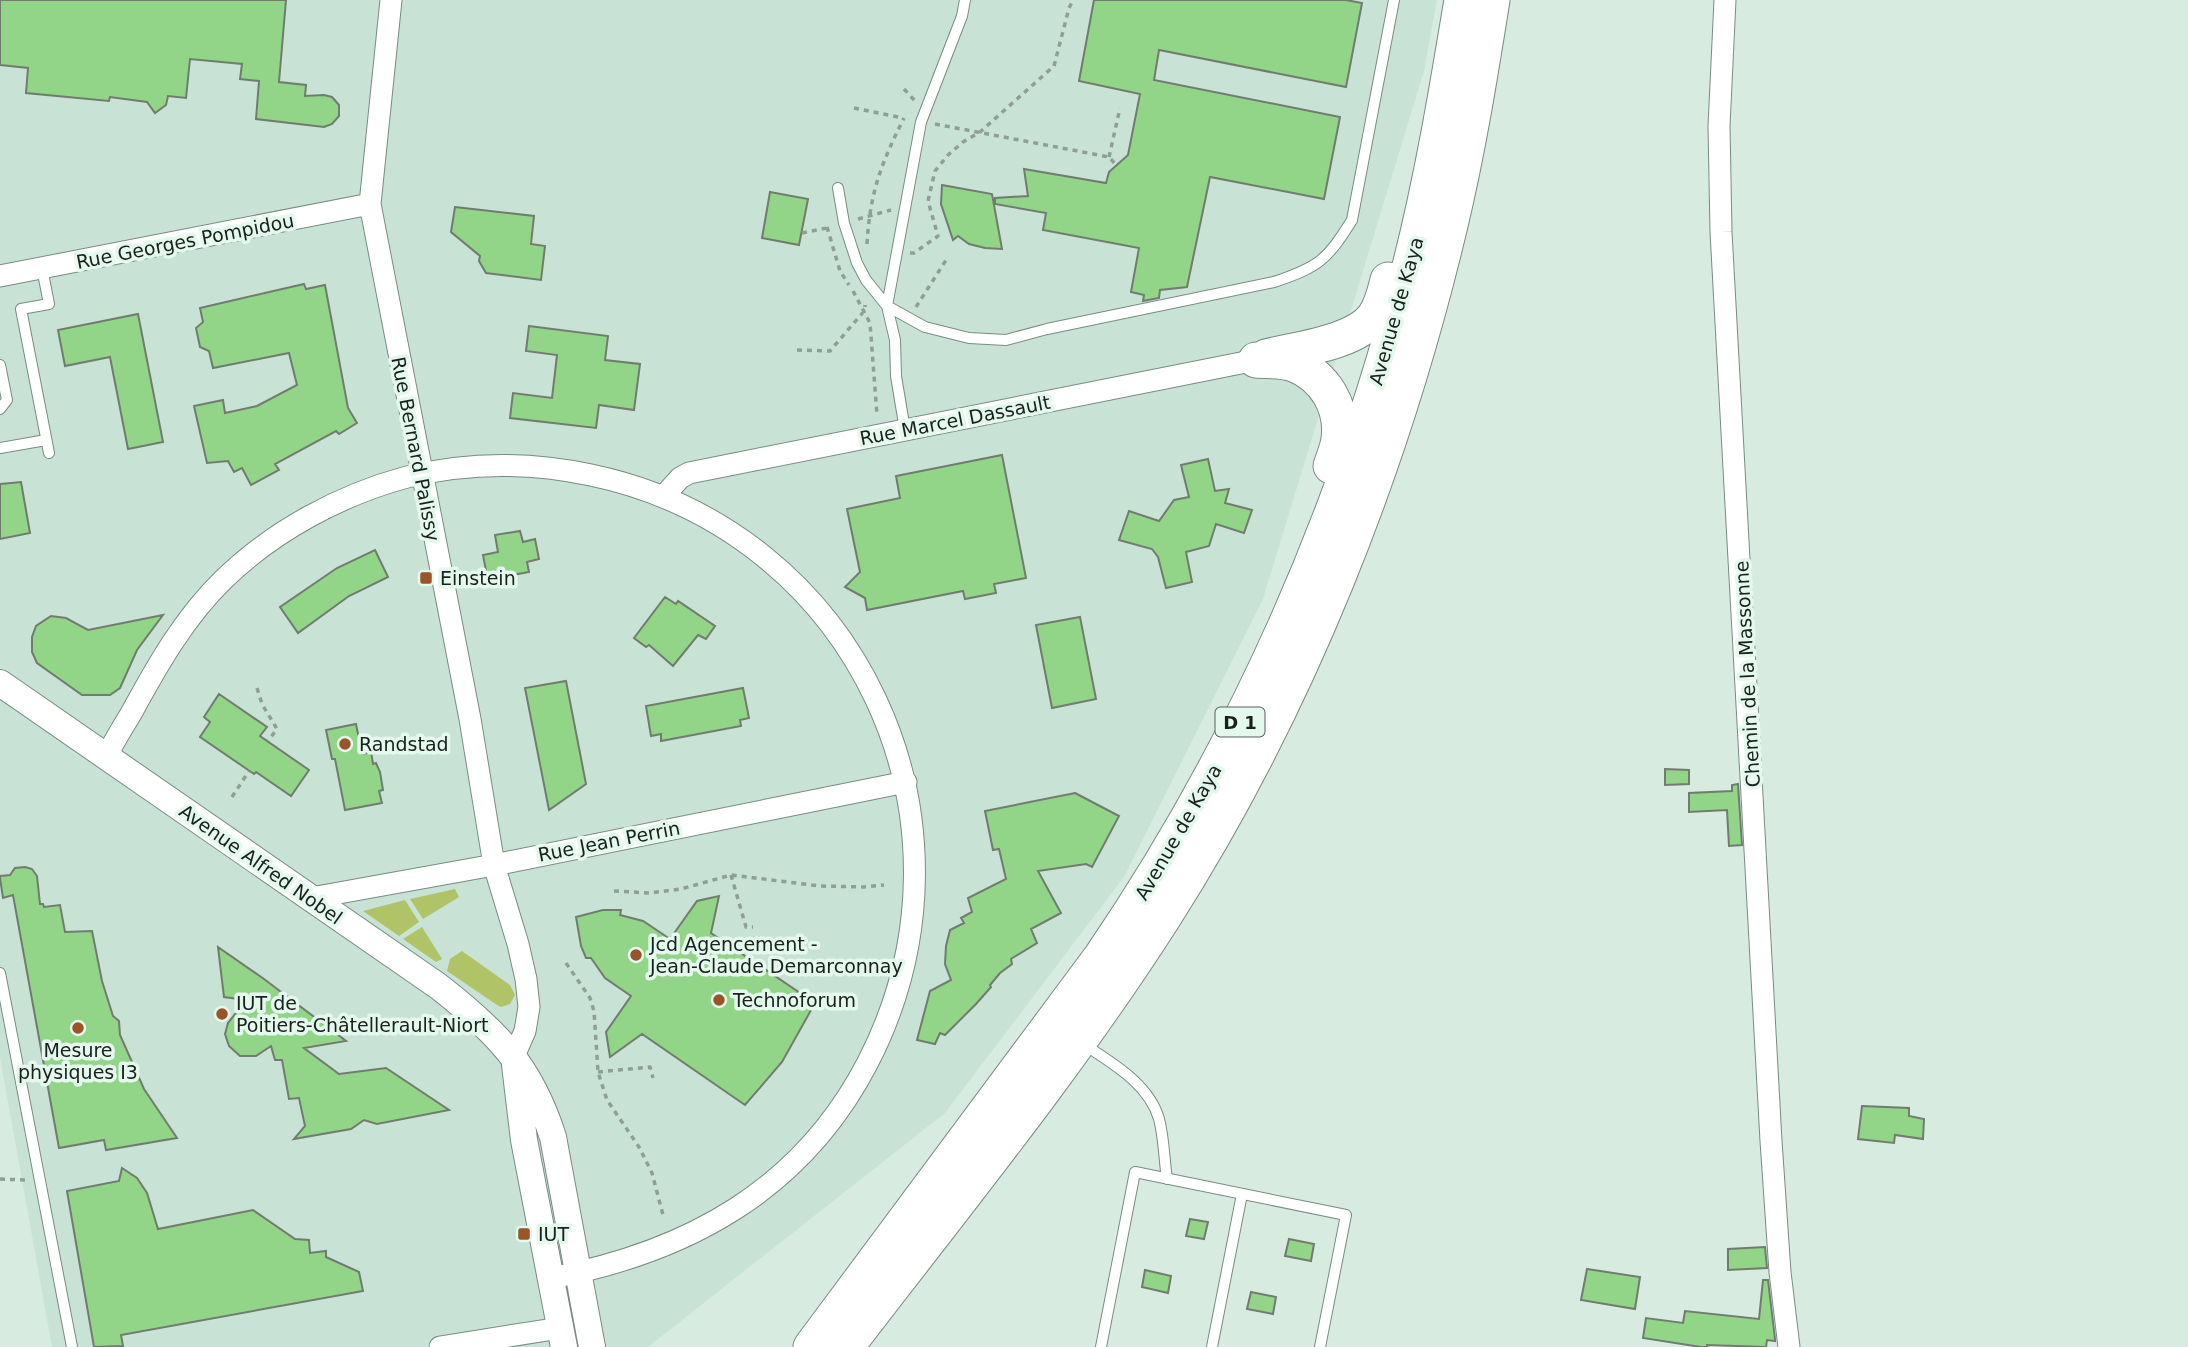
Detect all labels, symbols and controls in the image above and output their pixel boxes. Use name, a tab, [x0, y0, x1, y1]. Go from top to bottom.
street label: Rue Georges Pompidou	[74, 209, 296, 273]
street label: Avenue de Kaya	[1364, 234, 1428, 388]
street label: Rue Bernard Palissy	[387, 355, 445, 543]
street label: Rue Marcel Dassault	[858, 391, 1052, 449]
street label: Chemin de la Massonne	[1730, 560, 1764, 788]
place label: Einstein	[440, 567, 516, 589]
marker: Einstein	[418, 570, 434, 586]
road number: D 1	[1216, 708, 1264, 736]
place label: Randstad	[359, 733, 449, 755]
marker: Randstad	[337, 736, 353, 752]
street label: Avenue de Kaya	[1130, 760, 1226, 904]
street label: Avenue Alfred Nobel	[175, 799, 347, 929]
street label: Rue Jean Perrin	[536, 816, 682, 866]
place label: Jcd Agencement - Jean-Claude Demarconnay	[649, 933, 903, 977]
marker: Jcd Agencement - Jean-Claude Demarconnay	[628, 947, 644, 963]
place label: Technoforum	[732, 989, 856, 1011]
place label: IUT de Poitiers-Châtellerault-Niort	[236, 992, 488, 1036]
marker: Technoforum	[711, 992, 727, 1008]
marker: IUT de Poitiers-Châtellerault-Niort	[214, 1006, 230, 1022]
marker: Mesure physiques I3	[70, 1020, 86, 1036]
place label: Mesure physiques I3	[18, 1039, 138, 1083]
place label: IUT	[538, 1223, 570, 1245]
marker: IUT	[516, 1226, 532, 1242]

